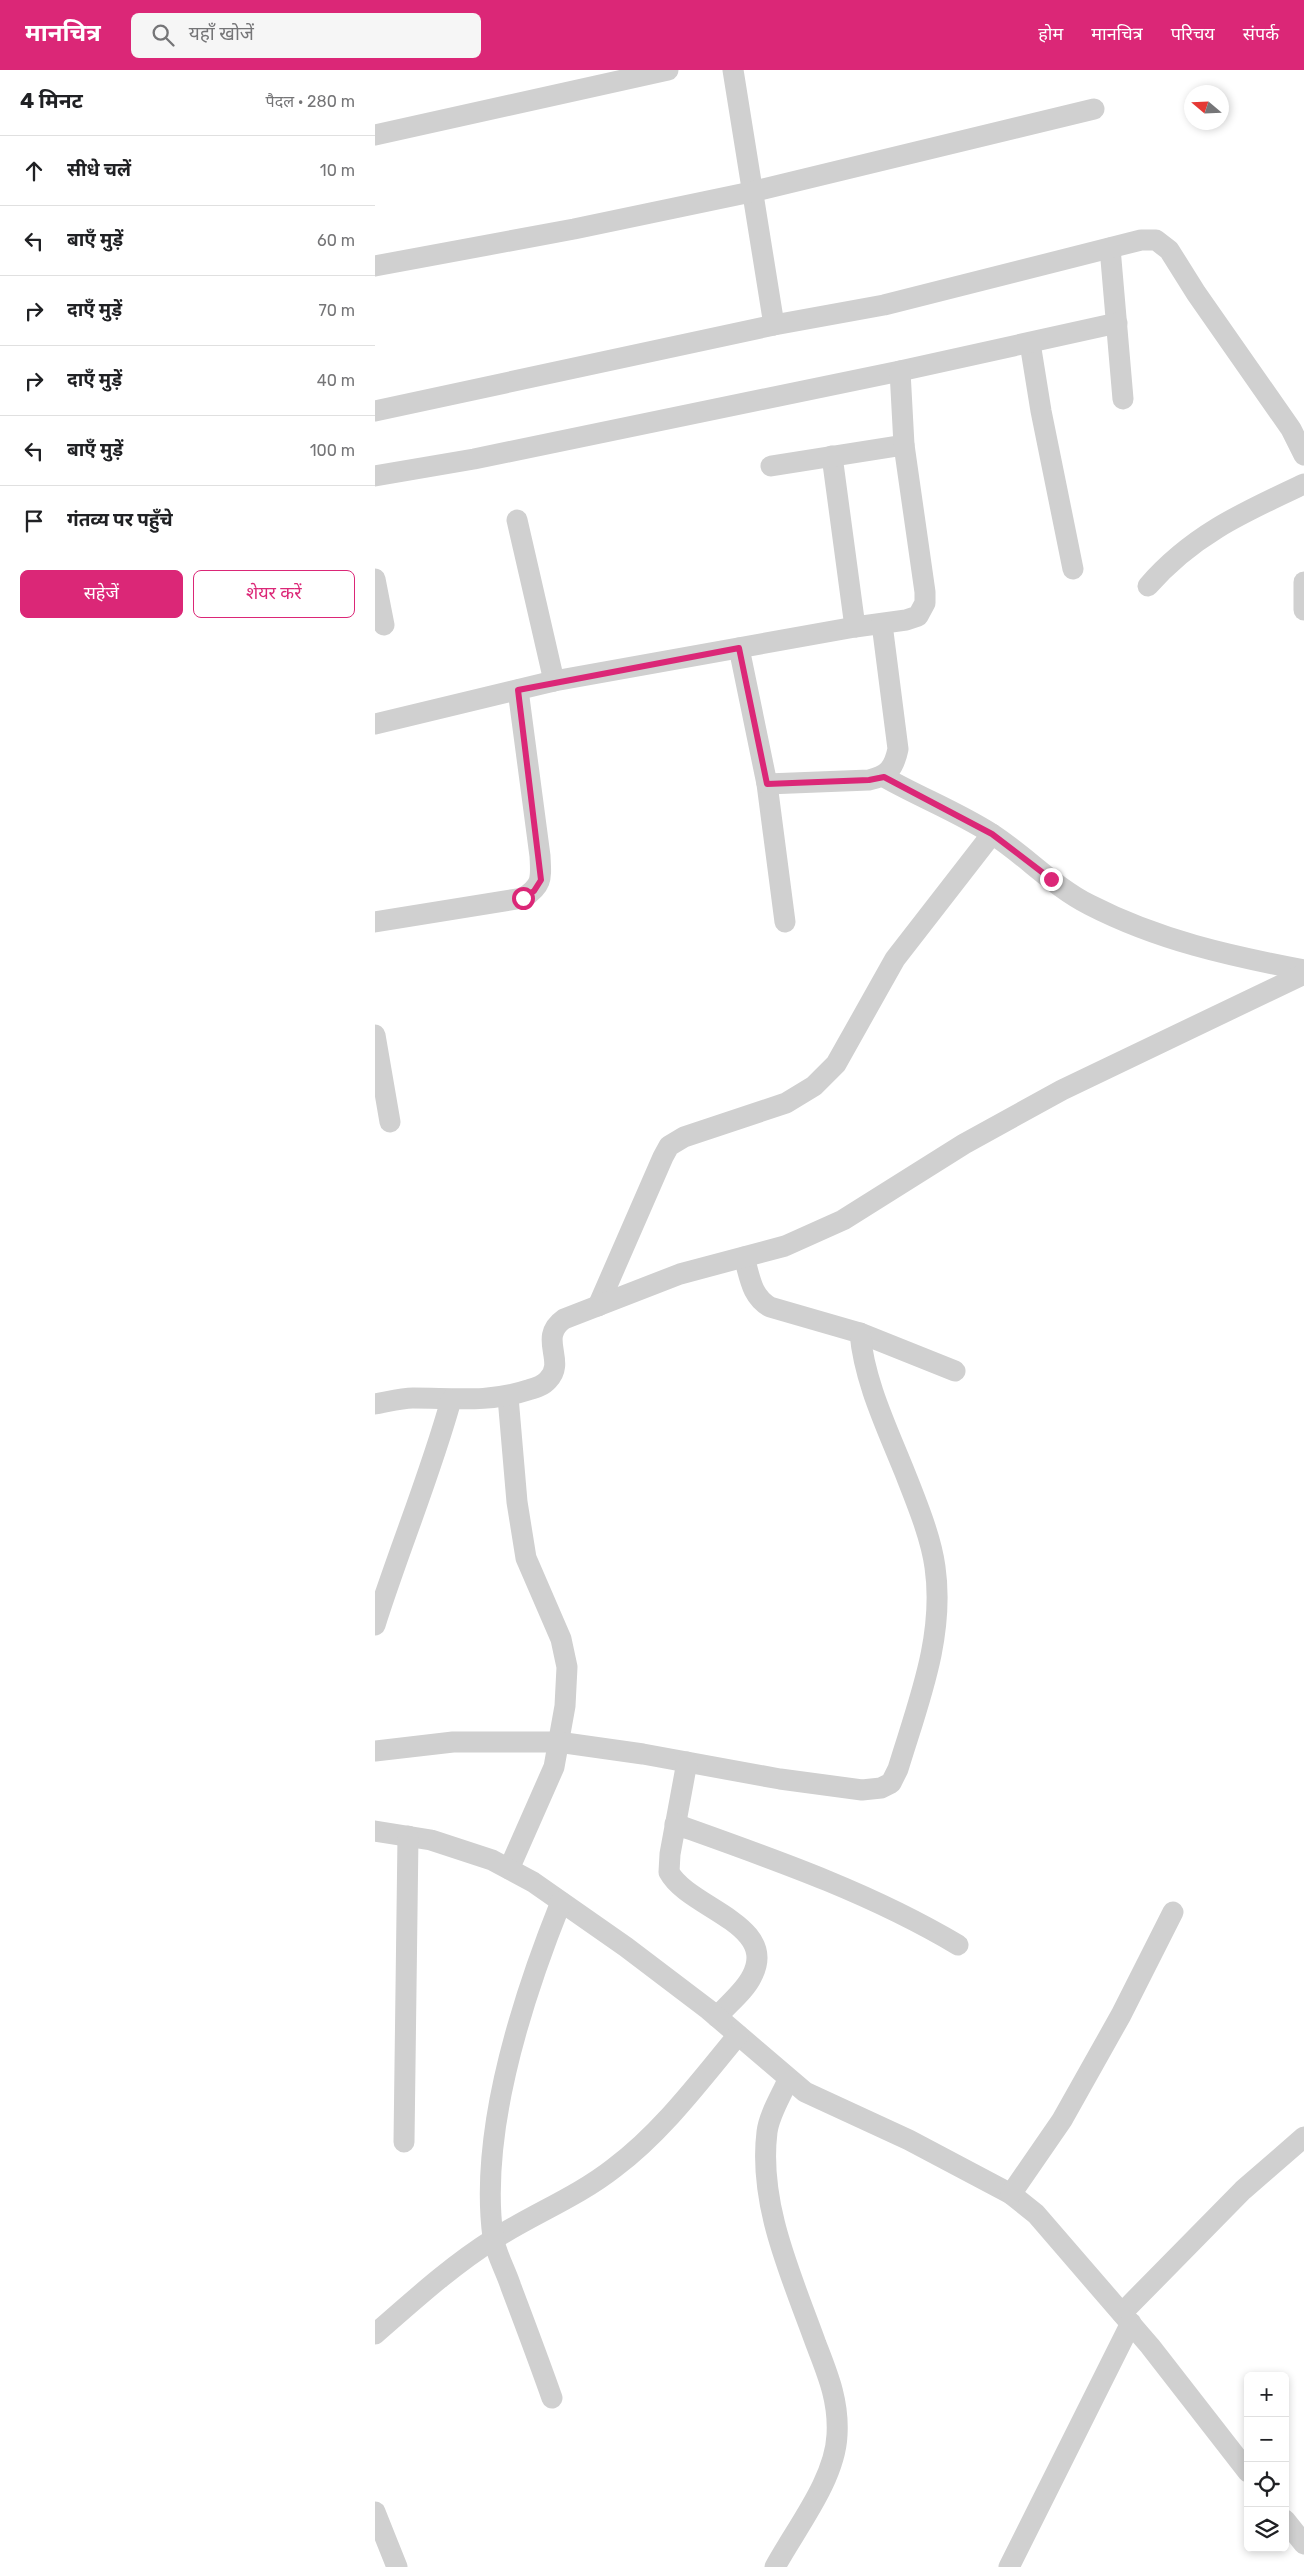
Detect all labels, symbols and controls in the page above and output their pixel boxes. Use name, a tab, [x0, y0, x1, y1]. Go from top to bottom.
search box	[131, 13, 481, 58]
text: मानचित्र	[25, 19, 101, 47]
icon: search	[149, 21, 177, 49]
text: यहाँ खोजें	[189, 22, 254, 45]
text: होम	[1038, 23, 1063, 45]
text: मानचित्र	[1091, 23, 1143, 45]
text: परिचय	[1171, 23, 1215, 45]
text: संपर्क	[1243, 23, 1279, 45]
north arrow	[1184, 85, 1229, 130]
text: 4 मिनट	[20, 88, 83, 113]
text: पैदल · 280 m	[266, 92, 355, 111]
icon: ahead	[20, 157, 48, 185]
text: सीधे चलें	[67, 158, 131, 181]
text: 10 m	[320, 161, 355, 180]
icon: left	[20, 227, 48, 255]
text: बाएँ मुड़ें	[67, 228, 123, 251]
text: 60 m	[317, 231, 355, 250]
icon: right	[20, 297, 48, 325]
text: दाएँ मुड़ें	[67, 298, 122, 321]
text: 70 m	[318, 301, 355, 320]
icon: right	[20, 367, 48, 395]
text: दाएँ मुड़ें	[67, 368, 122, 391]
text: 40 m	[317, 371, 355, 390]
icon: left	[20, 437, 48, 465]
text: बाएँ मुड़ें	[67, 438, 123, 461]
text: 100 m	[310, 441, 355, 460]
icon: arrive	[20, 507, 48, 535]
text: गंतव्य पर पहुँचे	[67, 508, 173, 531]
button: सहेजें	[20, 570, 183, 618]
button: शेयर करें	[193, 570, 355, 618]
route end	[1040, 868, 1063, 891]
route start	[512, 887, 535, 910]
map controls	[1244, 2372, 1289, 2552]
button: +	[1244, 2372, 1289, 2417]
button: −	[1244, 2417, 1289, 2462]
button: locate	[1244, 2462, 1289, 2507]
button: layers	[1244, 2507, 1289, 2552]

